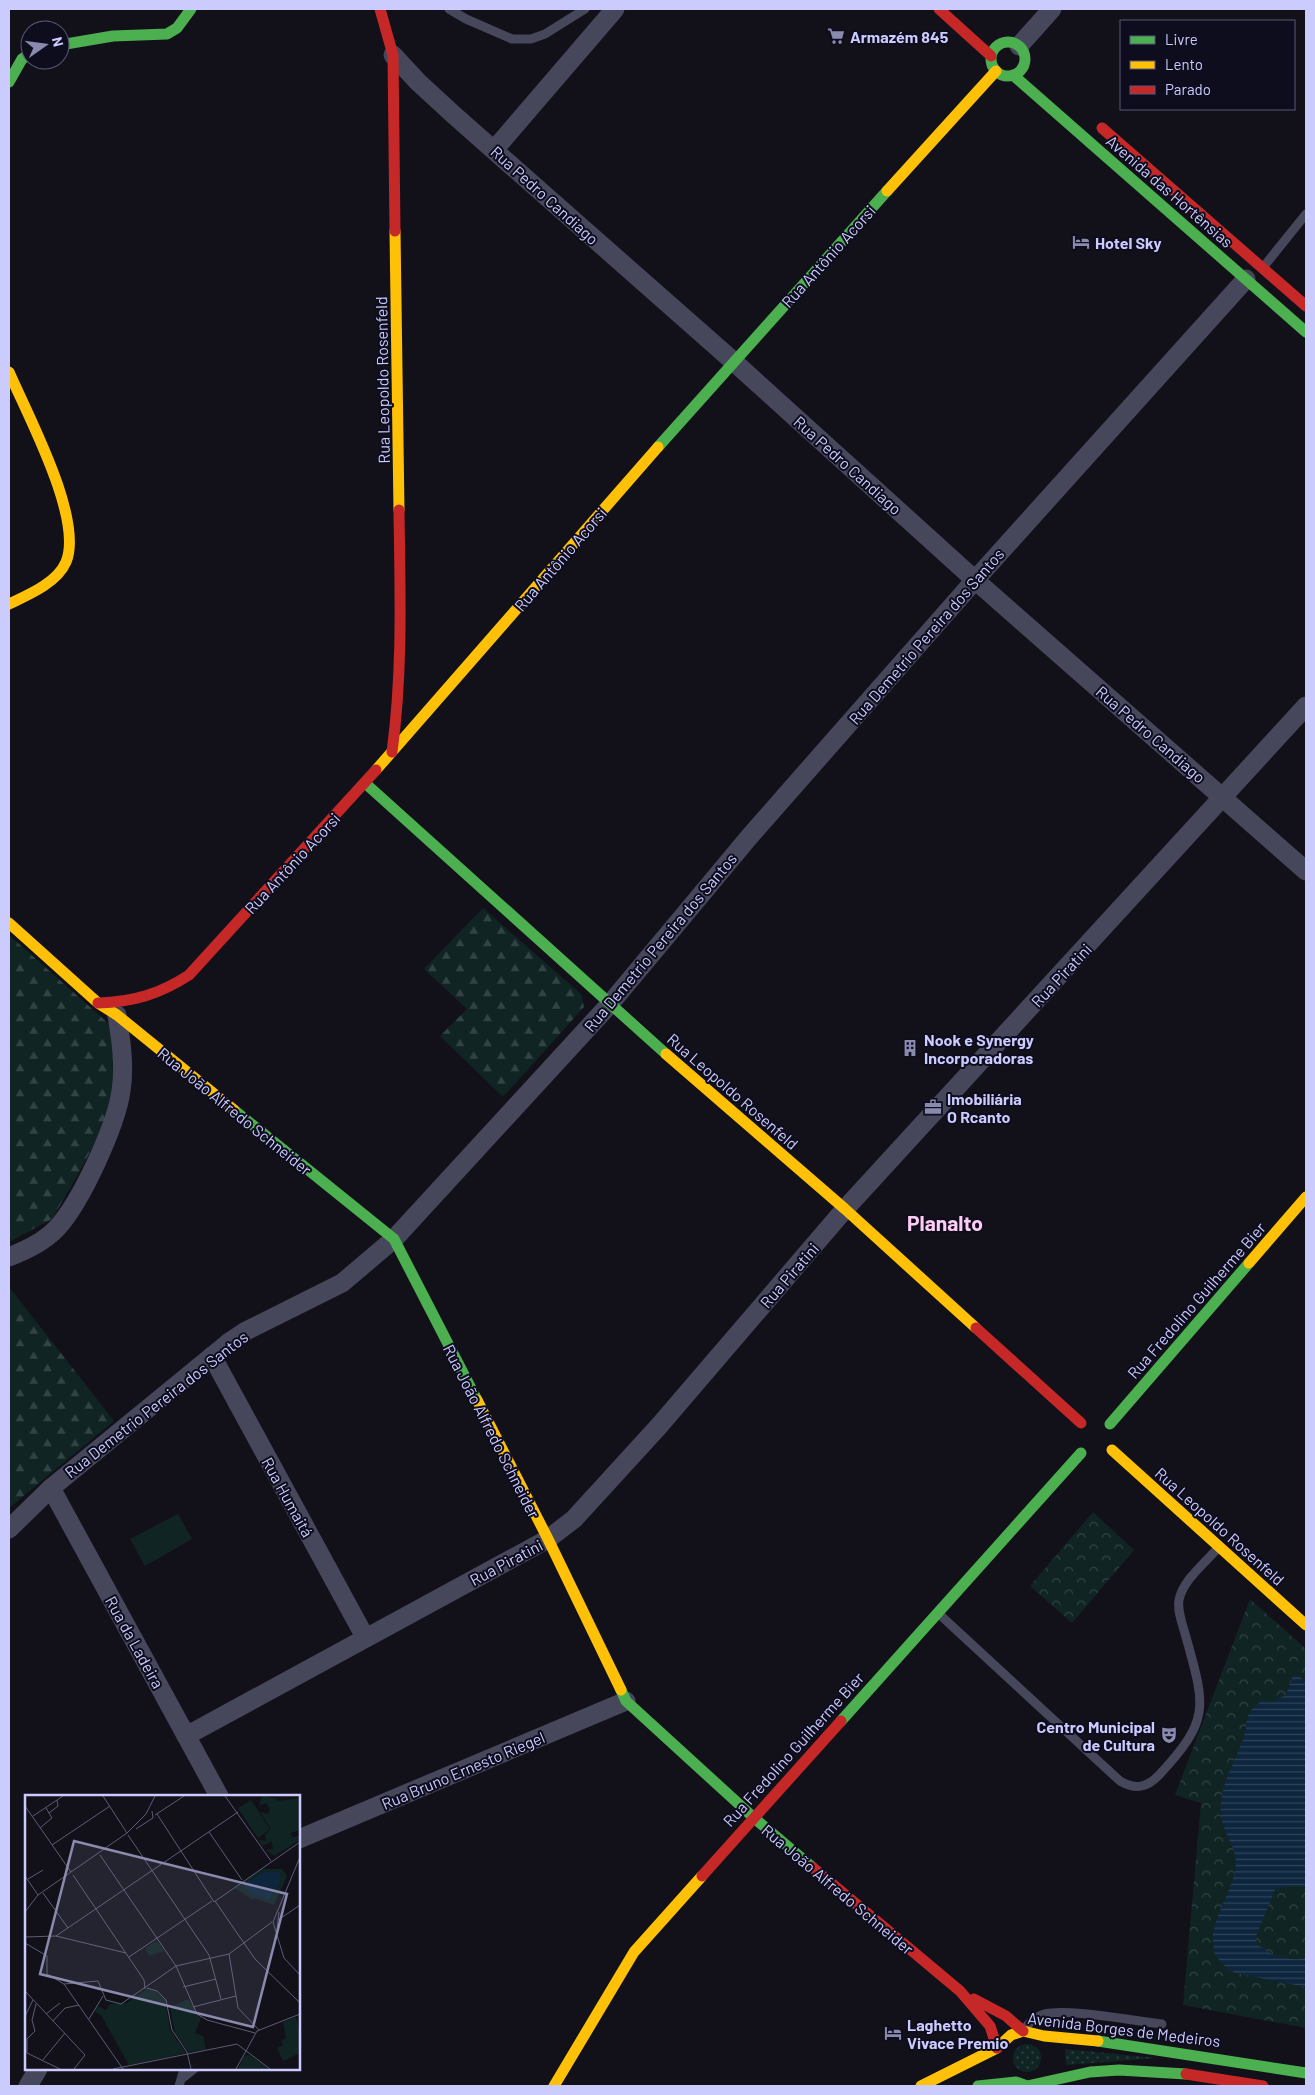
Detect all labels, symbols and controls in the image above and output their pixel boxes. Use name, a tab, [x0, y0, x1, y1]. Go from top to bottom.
north arrow	[20, 20, 70, 70]
legend	[1120, 20, 1295, 110]
supermarket icon: Armazém 845	[826, 26, 846, 46]
place label: Armazém 845	[850, 27, 949, 46]
text: Livre	[1165, 30, 1198, 48]
text: N	[49, 35, 67, 48]
text: Lento	[1165, 55, 1203, 73]
text: Parado	[1165, 80, 1211, 98]
street label: Avenida das Hortênsias	[1103, 131, 1237, 251]
street label: Rua Pedro Candiago	[487, 142, 603, 248]
street label: Rua Antônio Acorsi	[777, 201, 879, 311]
hotel icon: Hotel Sky	[1071, 232, 1091, 252]
place label: Hotel Sky	[1095, 233, 1162, 252]
street label: Rua Leopoldo Rosenfeld	[371, 296, 393, 464]
street label: Rua Pedro Candiago	[790, 412, 906, 518]
street label: Rua Antônio Acorsi	[510, 503, 610, 615]
street label: Rua Demetrio Pereira dos Santos	[844, 544, 1008, 728]
street label: Rua Pedro Candiago	[1093, 681, 1209, 787]
street label: Rua Antônio Acorsi	[240, 809, 344, 917]
street label: Rua Demetrio Pereira dos Santos	[580, 849, 740, 1035]
street label: Rua Piratini	[1027, 939, 1095, 1011]
street label: Rua Leopoldo Rosenfeld	[664, 1029, 802, 1153]
place label: Nook e Synergy Incorporadoras	[924, 1030, 1034, 1067]
building icon: Nook e Synergy Incorporadoras	[900, 1038, 920, 1058]
street label: Rua João Alfredo Schneider	[154, 1043, 316, 1179]
place label: Imobiliária O Rcanto	[947, 1089, 1022, 1126]
office icon: Imobiliária O Rcanto	[923, 1097, 943, 1117]
district label: Planalto	[907, 1210, 983, 1235]
street label: Rua Fredolino Guilherme Bier	[1123, 1218, 1269, 1382]
street label: Rua Piratini	[756, 1239, 822, 1311]
street label: Rua Demetrio Pereira dos Santos	[61, 1327, 251, 1481]
street label: Rua João Alfredo Schneider	[440, 1341, 544, 1521]
street label: Rua Humaitá	[258, 1454, 318, 1540]
street label: Rua Leopoldo Rosenfeld	[1152, 1463, 1288, 1589]
street label: Rua Piratini	[466, 1535, 546, 1589]
street label: Rua da Ladeira	[102, 1593, 168, 1691]
street label: Rua Fredolino Guilherme Bier	[719, 1668, 867, 1830]
place label: Centro Municipal de Cultura	[1037, 1717, 1155, 1754]
theatre icon: Centro Municipal de Cultura	[1159, 1725, 1179, 1745]
street label: Rua Bruno Ernesto Riegel	[379, 1727, 547, 1813]
inset map	[25, 1795, 300, 2070]
street label: Rua João Alfredo Schneider	[758, 1820, 918, 1958]
street label: Avenida Borges de Medeiros	[1027, 2008, 1221, 2050]
place label: Laghetto Vivace Premio	[907, 2015, 1008, 2052]
hotel icon: Laghetto Vivace Premio	[883, 2023, 903, 2043]

